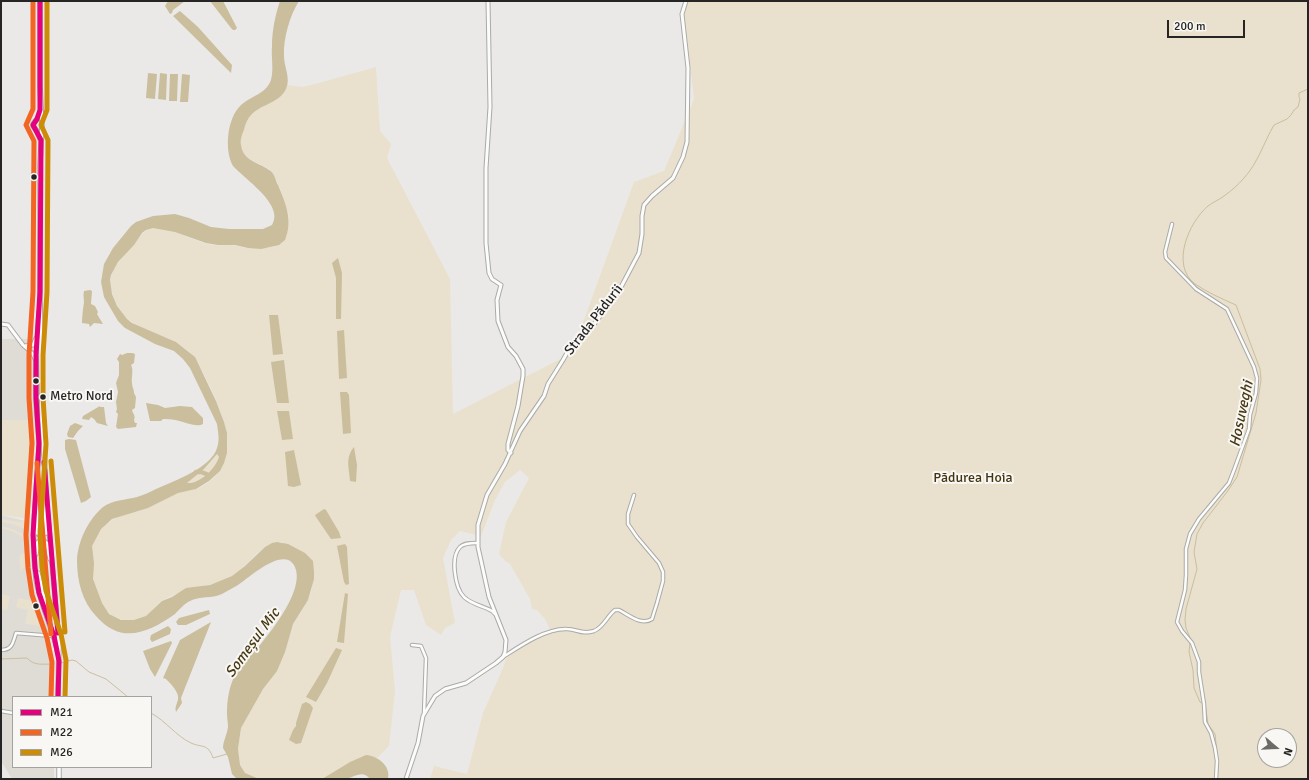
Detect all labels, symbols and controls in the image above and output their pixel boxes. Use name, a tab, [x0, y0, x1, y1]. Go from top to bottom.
scale bar	[1169, 12, 1247, 38]
text: 200 m	[1174, 19, 1206, 34]
unlabelled marker	[29, 172, 39, 182]
street label: Strada Pădurii	[561, 281, 627, 359]
unlabelled marker	[31, 376, 41, 386]
water label: Hosuveghi	[1226, 379, 1258, 449]
place label: Metro Nord	[50, 389, 113, 405]
marker: Metro Nord	[38, 392, 48, 402]
park label: Pădurea Hoia	[933, 470, 1013, 486]
unlabelled marker	[31, 601, 41, 611]
water label: Someșul Mic	[222, 605, 284, 681]
legend	[12, 696, 152, 768]
text: M21	[50, 705, 73, 720]
text: M22	[50, 725, 73, 740]
north arrow	[1257, 728, 1297, 768]
text: M26	[50, 745, 73, 760]
text: N	[1280, 746, 1295, 757]

